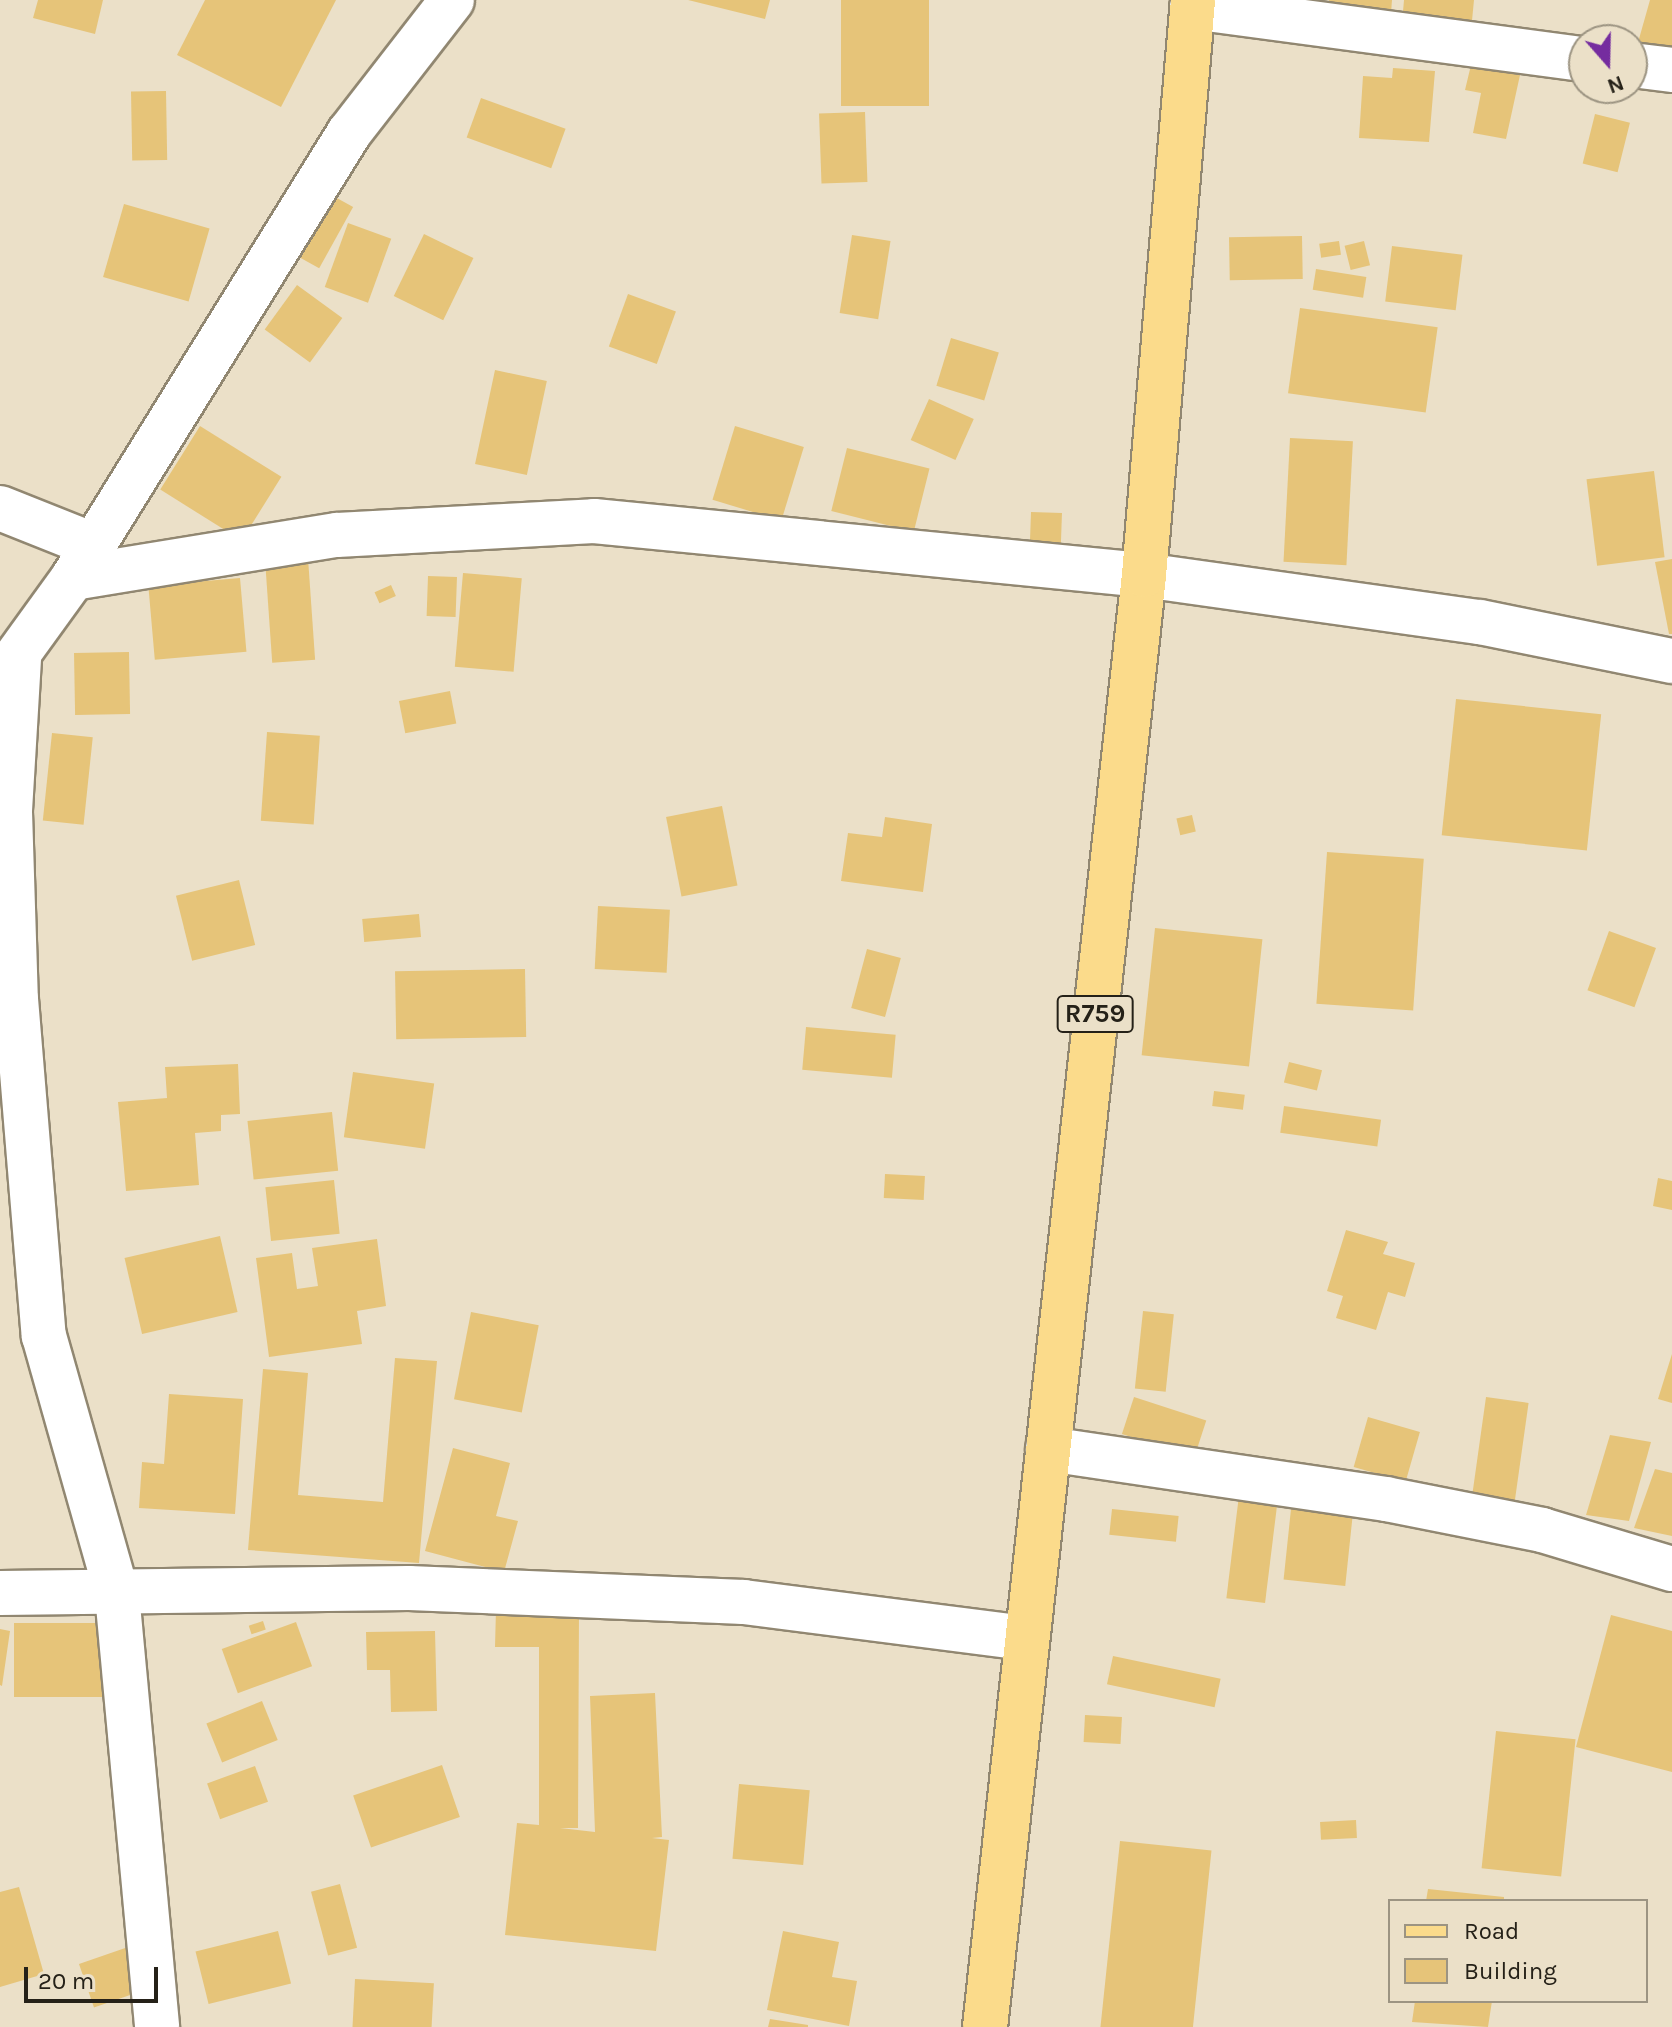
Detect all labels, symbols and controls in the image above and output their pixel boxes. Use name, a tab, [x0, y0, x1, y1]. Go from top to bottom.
north arrow	[1568, 24, 1648, 104]
text: N	[1604, 70, 1627, 100]
road number: R759	[1055, 992, 1135, 1036]
legend	[1388, 1899, 1648, 2003]
text: Road	[1464, 1917, 1519, 1945]
scale bar	[28, 1951, 162, 2001]
text: Building	[1464, 1957, 1557, 1985]
text: 20 m	[38, 1967, 94, 1995]

